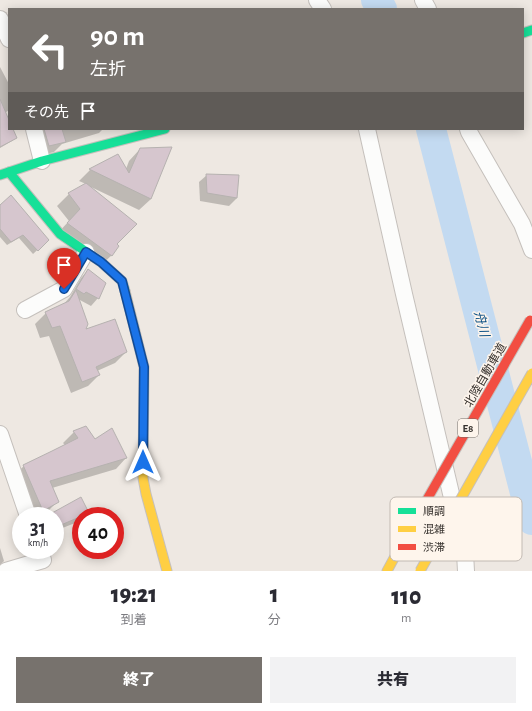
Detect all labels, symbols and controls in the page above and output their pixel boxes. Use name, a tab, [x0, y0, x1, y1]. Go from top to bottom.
text: 90 m	[90, 23, 145, 51]
icon: left	[24, 24, 76, 76]
text: 左折	[90, 61, 126, 79]
icon: arrive	[77, 100, 99, 122]
text: その先	[24, 105, 69, 120]
pin	[47, 248, 81, 289]
icon: arrive	[53, 254, 75, 276]
water label: 舟川	[471, 309, 492, 340]
street label: 北陸自動車道	[461, 340, 508, 409]
road number: E8	[458, 419, 478, 437]
position arrow	[122, 441, 164, 483]
legend	[390, 497, 522, 561]
text: 順調	[423, 506, 445, 517]
speed limit sign: 40	[72, 507, 124, 559]
text: 31	[30, 518, 46, 538]
text: 混雑	[423, 523, 445, 535]
text: km/h	[28, 538, 48, 548]
text: 渋滞	[423, 542, 445, 553]
text: 19:21	[111, 583, 157, 607]
text: 1	[270, 583, 279, 607]
text: 110	[391, 585, 421, 609]
text: m	[401, 612, 412, 625]
text: 到着	[121, 614, 147, 627]
text: 分	[268, 614, 281, 627]
button: 終了	[16, 657, 262, 703]
button: 共有	[270, 657, 516, 703]

